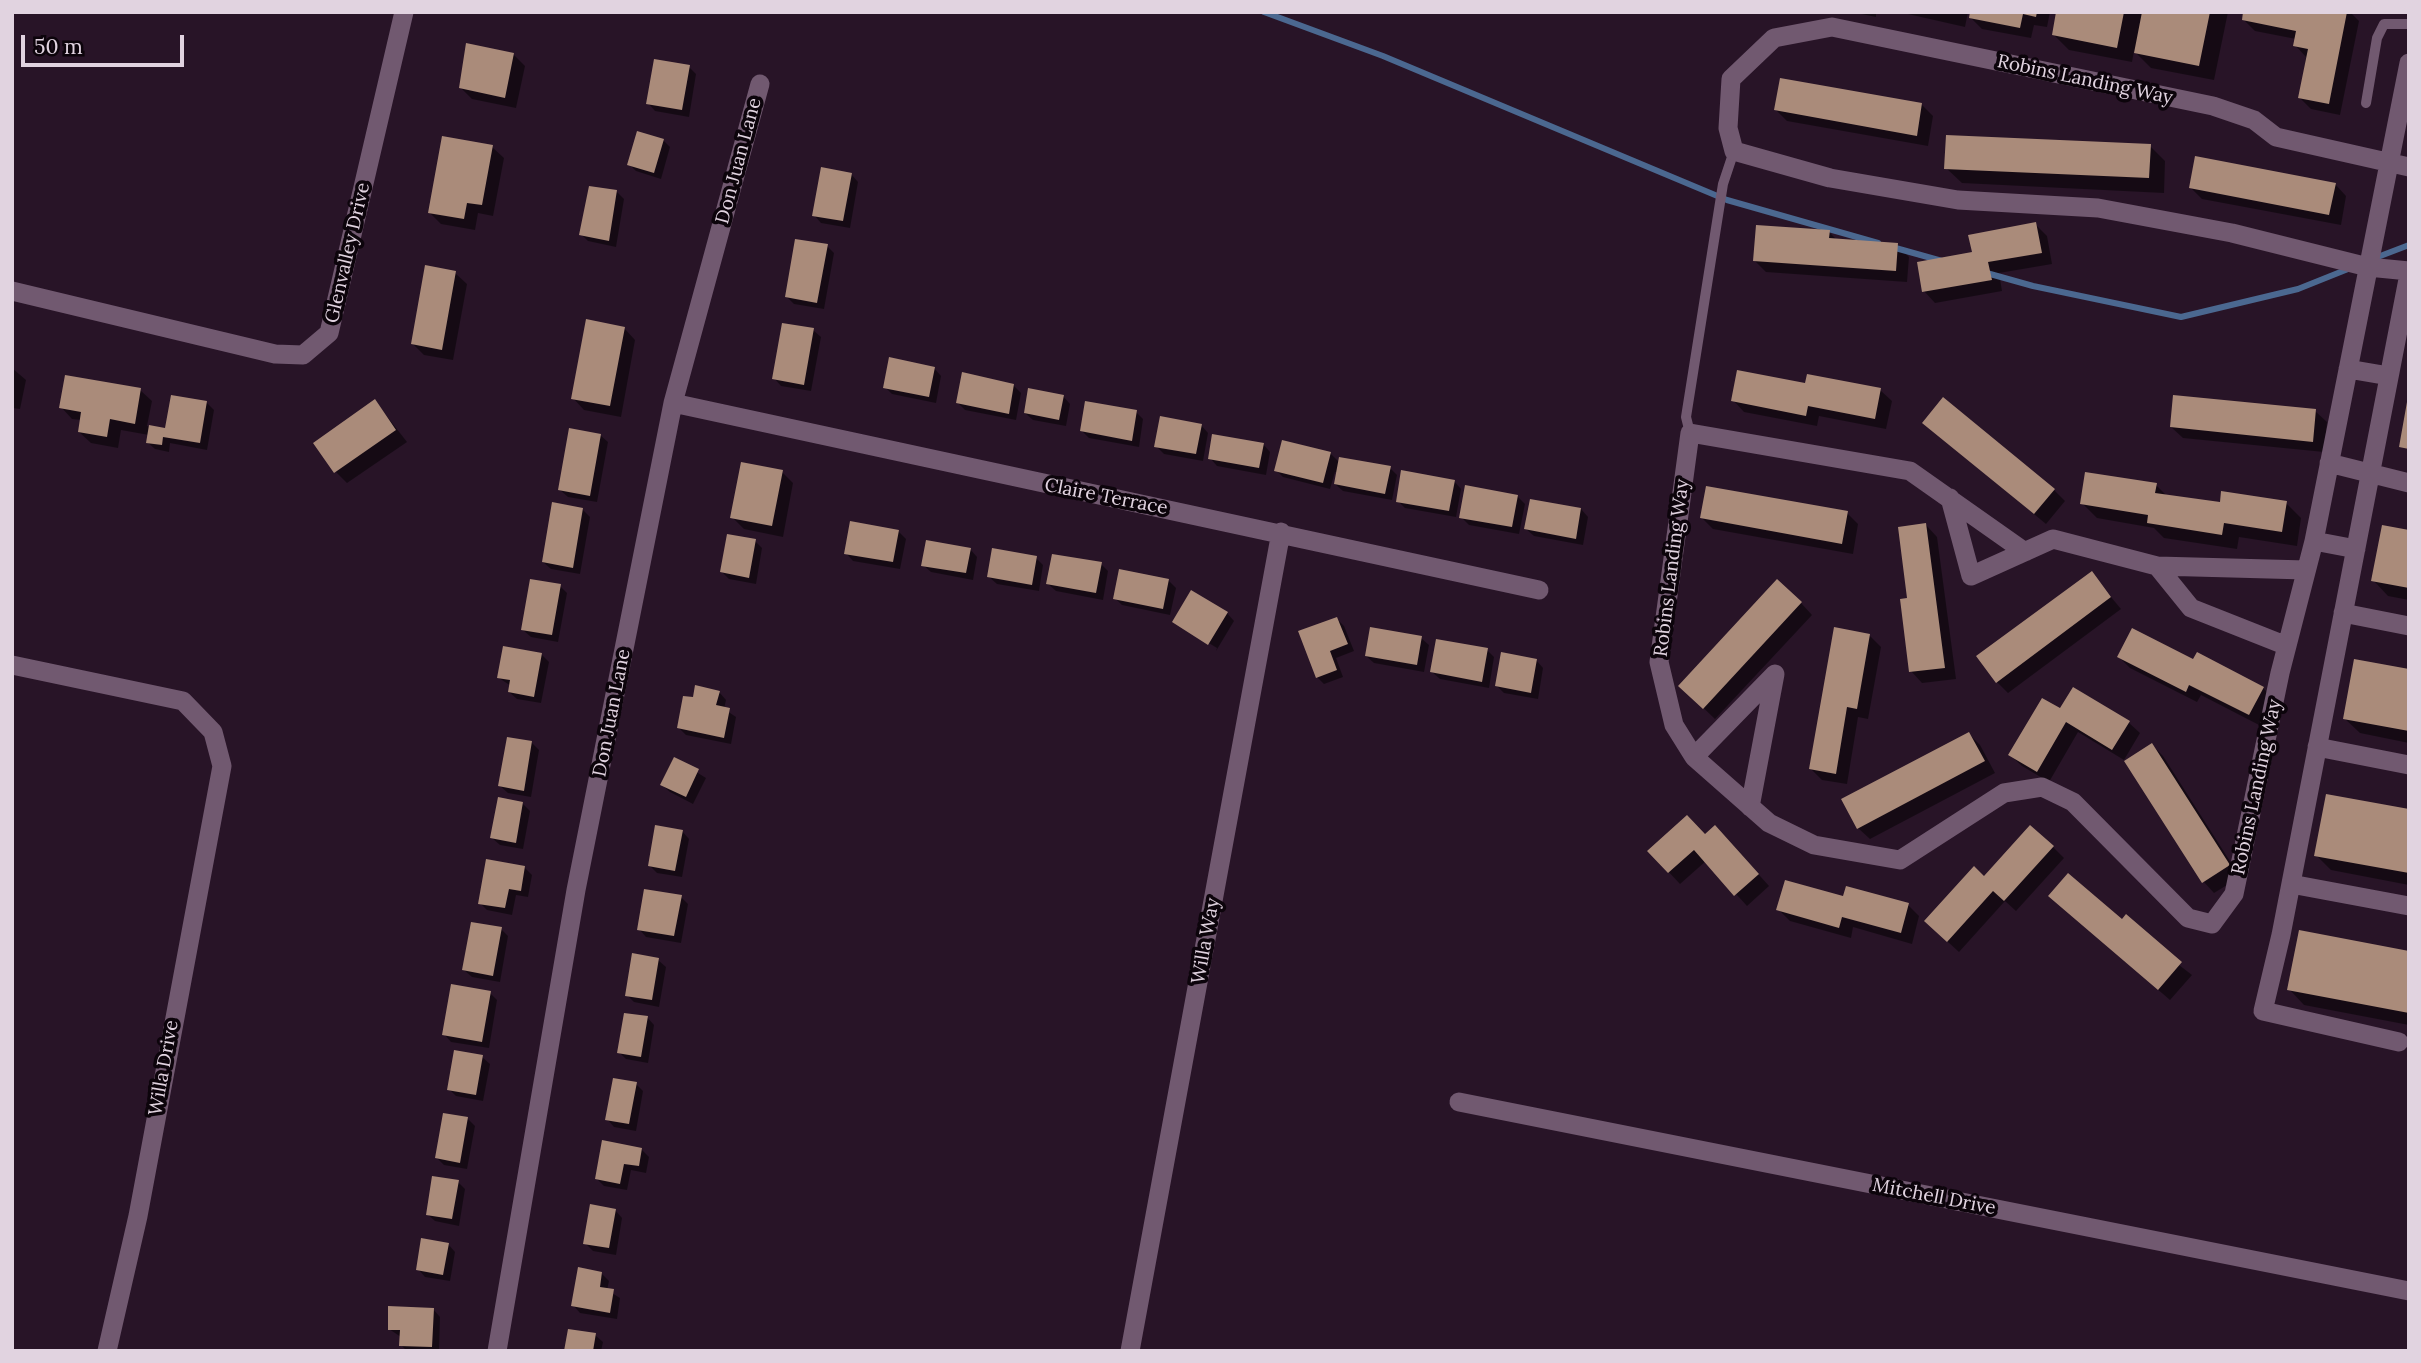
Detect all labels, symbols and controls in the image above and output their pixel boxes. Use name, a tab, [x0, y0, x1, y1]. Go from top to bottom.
scale bar	[24, 21, 187, 65]
text: 50 m	[34, 33, 83, 60]
street label: Robins Landing Way	[1995, 50, 2175, 110]
street label: Don Juan Lane	[711, 95, 767, 227]
street label: Glenvalley Drive	[321, 181, 375, 325]
street label: Claire Terrace	[1043, 474, 1169, 520]
street label: Robins Landing Way	[1650, 478, 1694, 658]
street label: Don Juan Lane	[588, 647, 636, 779]
street label: Robins Landing Way	[2227, 697, 2287, 877]
street label: Willa Way	[1187, 896, 1225, 986]
street label: Willa Drive	[144, 1018, 184, 1118]
street label: Mitchell Drive	[1870, 1174, 1998, 1220]

